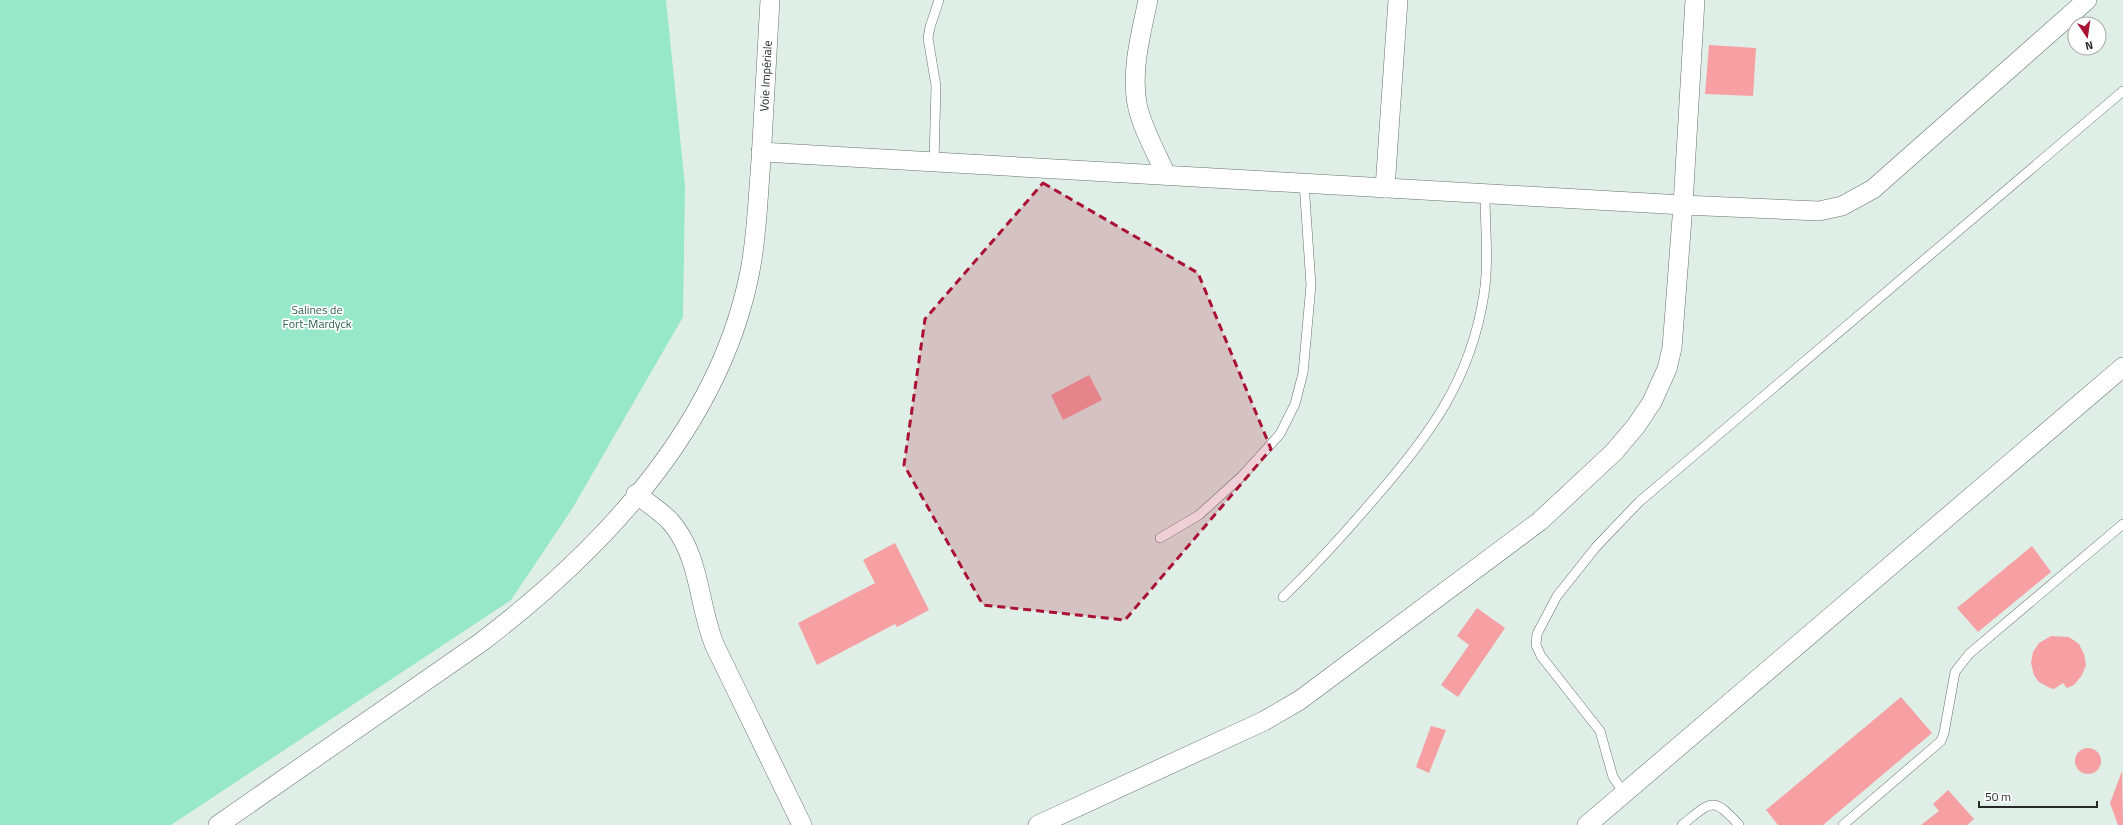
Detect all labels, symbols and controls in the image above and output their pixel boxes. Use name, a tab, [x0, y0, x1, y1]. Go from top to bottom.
north arrow	[2067, 16, 2107, 56]
text: N	[2084, 37, 2095, 54]
street label: Voie Impériale	[754, 40, 777, 112]
park label: Salines de Fort-Mardyck	[283, 300, 352, 333]
scale bar	[1979, 783, 2097, 809]
text: 50 m	[1985, 787, 2011, 806]

